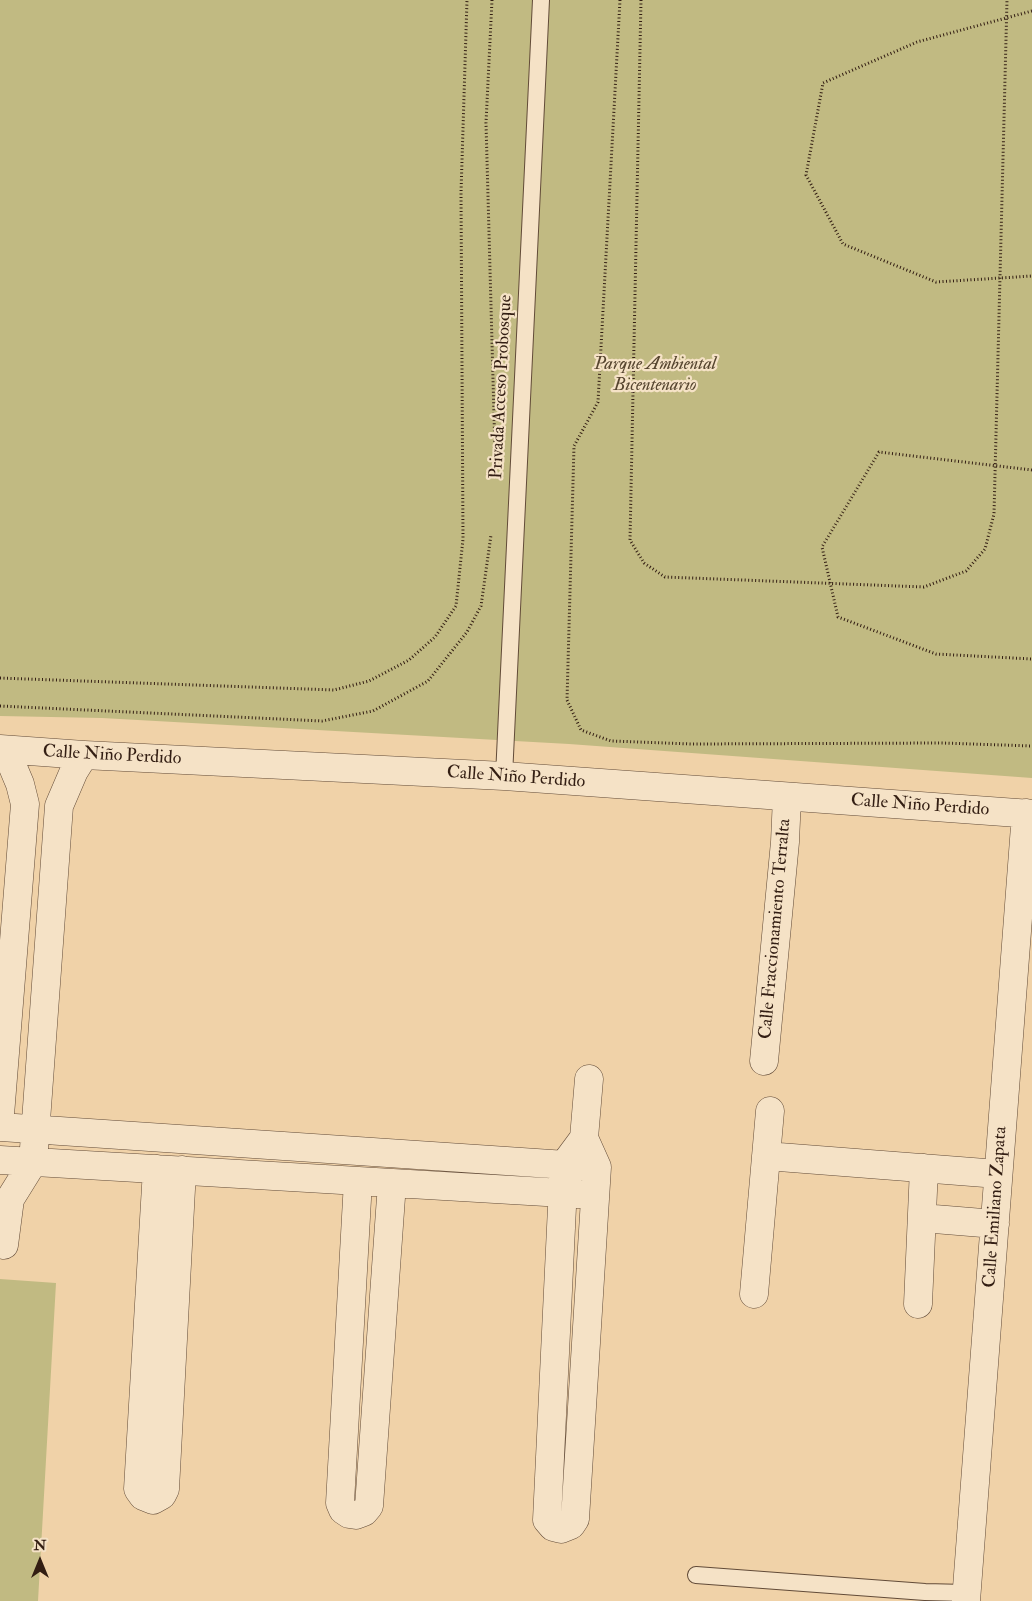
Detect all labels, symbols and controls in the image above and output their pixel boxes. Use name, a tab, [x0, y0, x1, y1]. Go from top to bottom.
street label: Privada Acceso Probosque	[486, 294, 518, 480]
park label: Parque Ambiental Bicentenario	[594, 354, 716, 396]
street label: Calle Niño Perdido	[42, 742, 182, 770]
street label: Calle Niño Perdido	[446, 762, 586, 794]
street label: Calle Niño Perdido	[850, 790, 990, 822]
street label: Calle Fraccionamiento Terralta	[756, 818, 796, 1040]
street label: Calle Emiliano Zapata	[980, 1126, 1012, 1288]
north arrow	[15, 1536, 65, 1586]
text: N	[34, 1537, 46, 1554]

